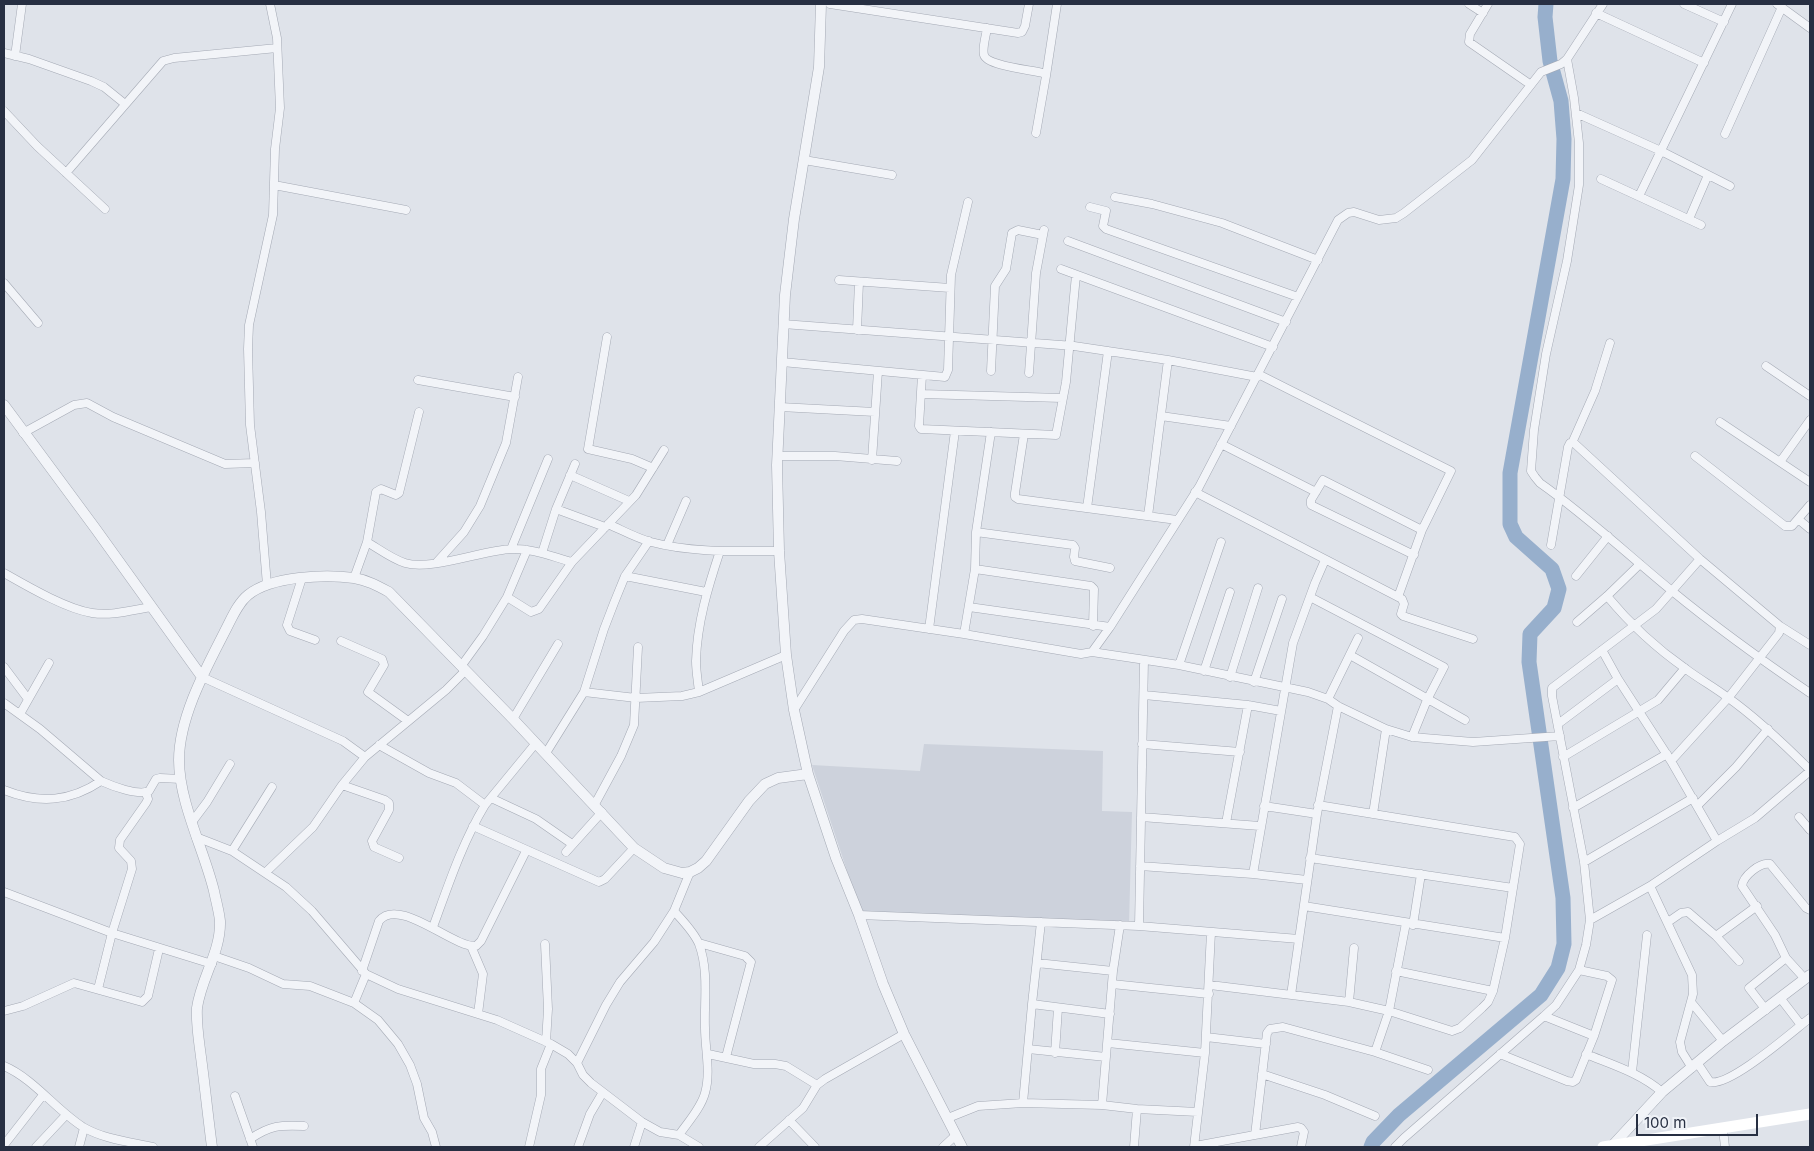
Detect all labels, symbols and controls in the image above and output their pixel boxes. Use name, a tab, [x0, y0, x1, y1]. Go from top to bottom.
scale bar	[1639, 1104, 1762, 1136]
text: 100 m	[1644, 1113, 1686, 1132]

